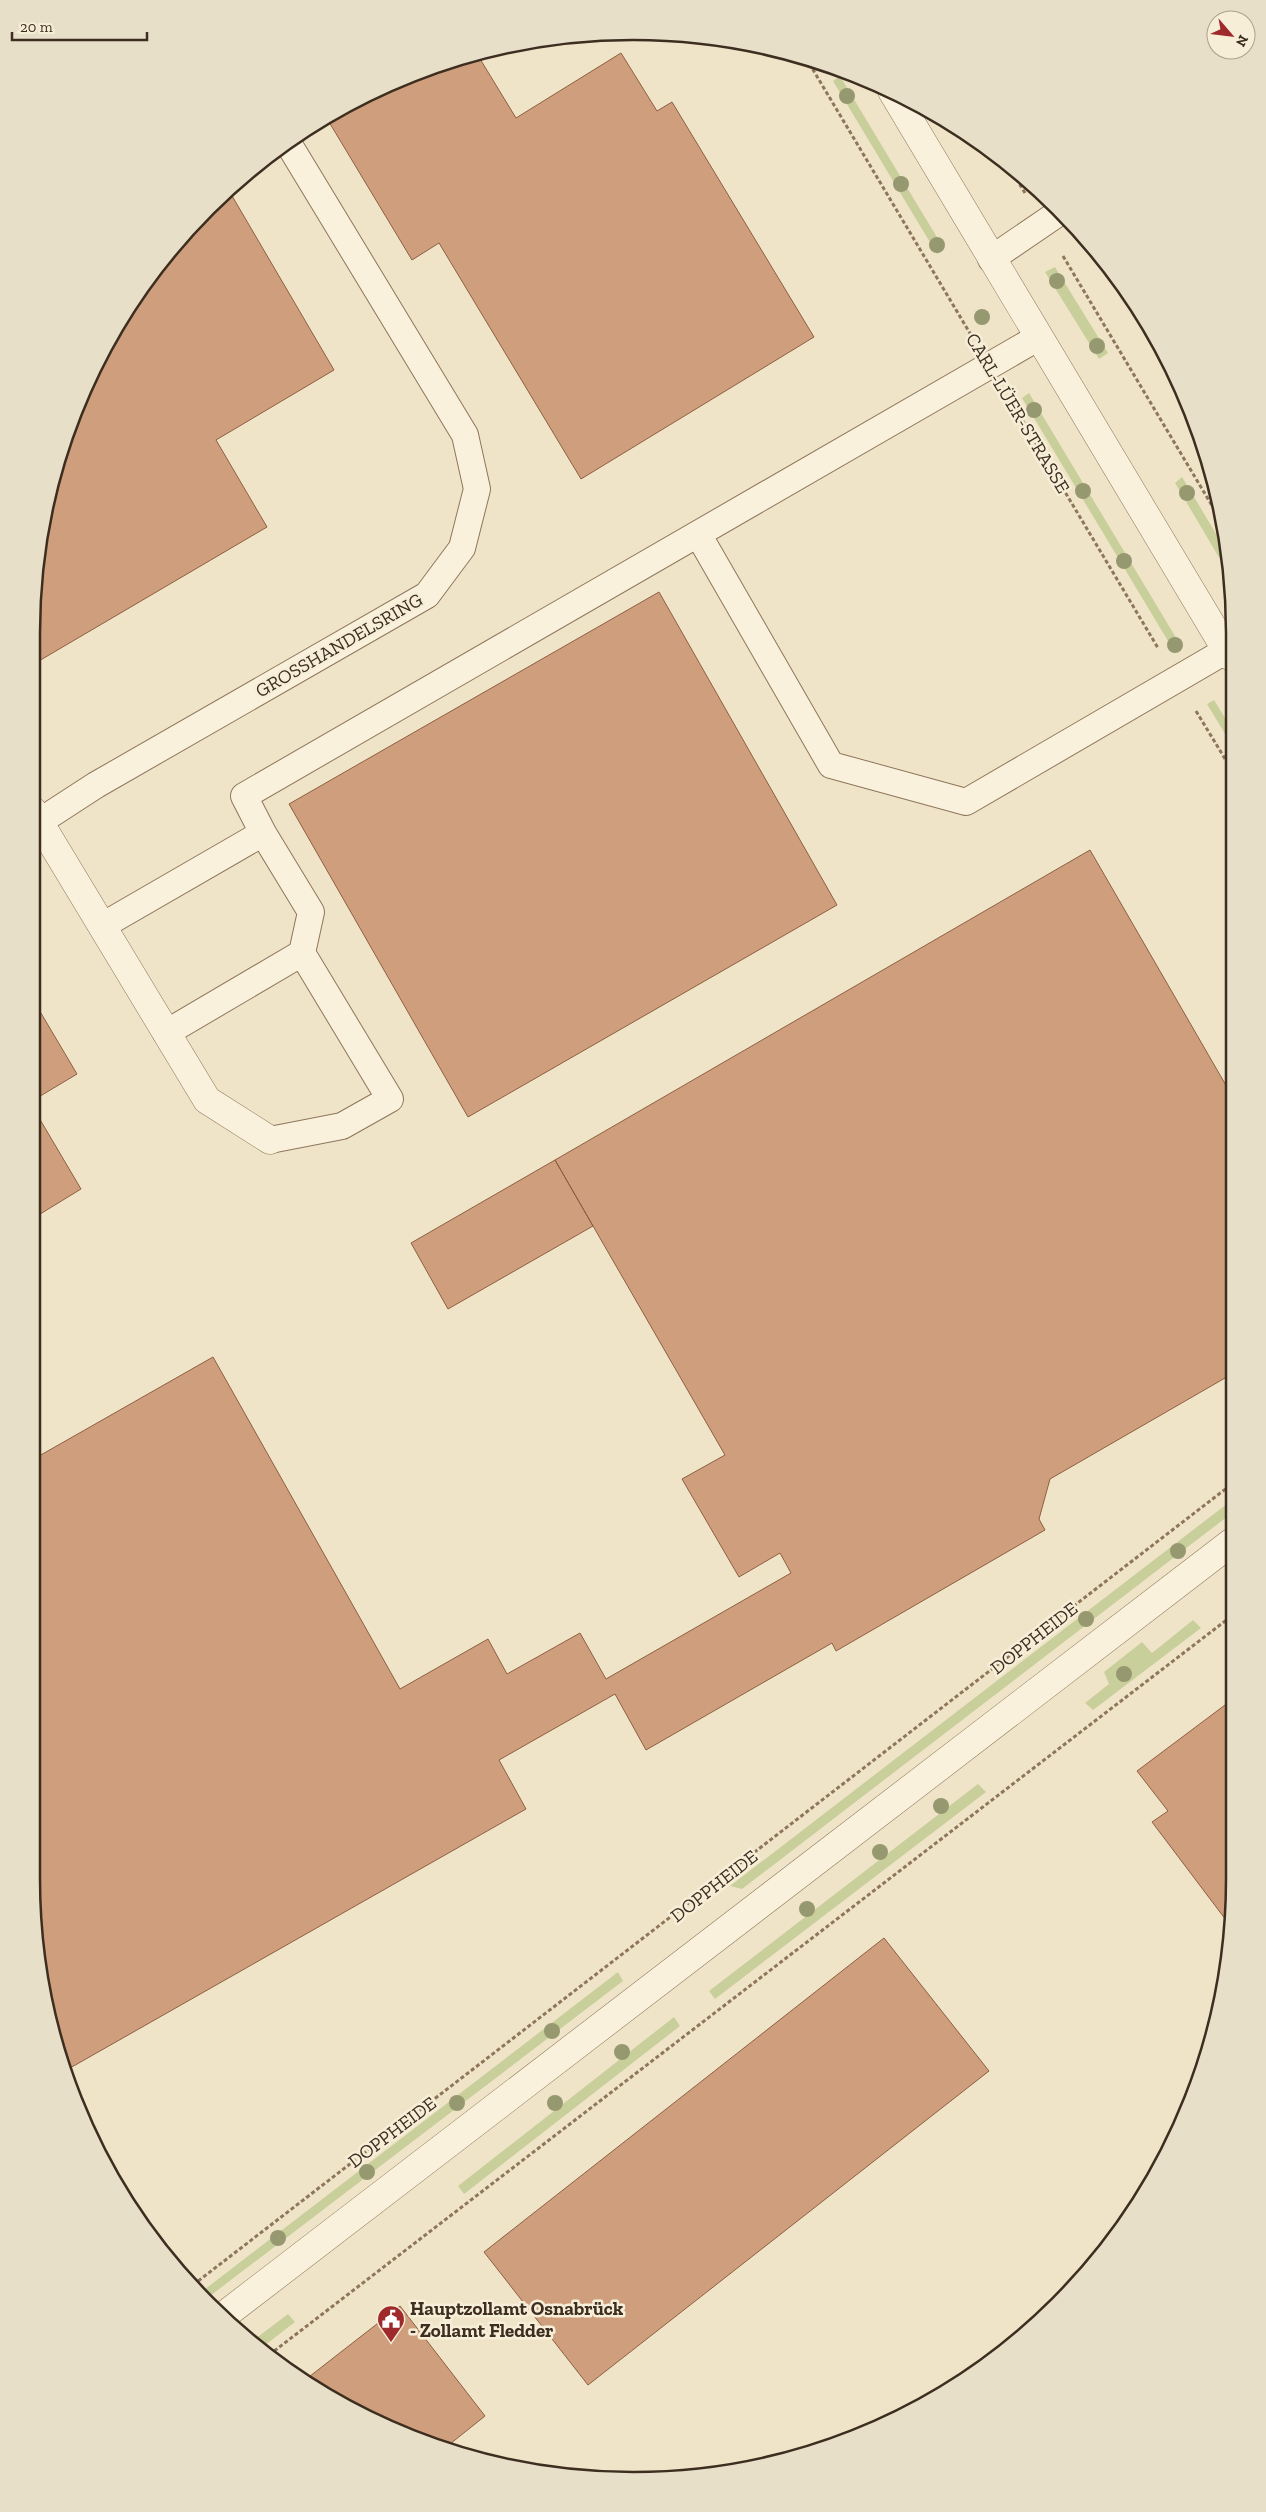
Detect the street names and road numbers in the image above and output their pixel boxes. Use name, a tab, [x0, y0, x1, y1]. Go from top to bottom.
street label: CARL-LÜER-STRASSE	[961, 329, 1075, 497]
street label: GROSSHANDELSRING	[251, 588, 427, 702]
street label: DOPPHEIDE	[986, 1597, 1082, 1679]
street label: DOPPHEIDE	[666, 1845, 762, 1927]
street label: DOPPHEIDE	[343, 2091, 441, 2173]

